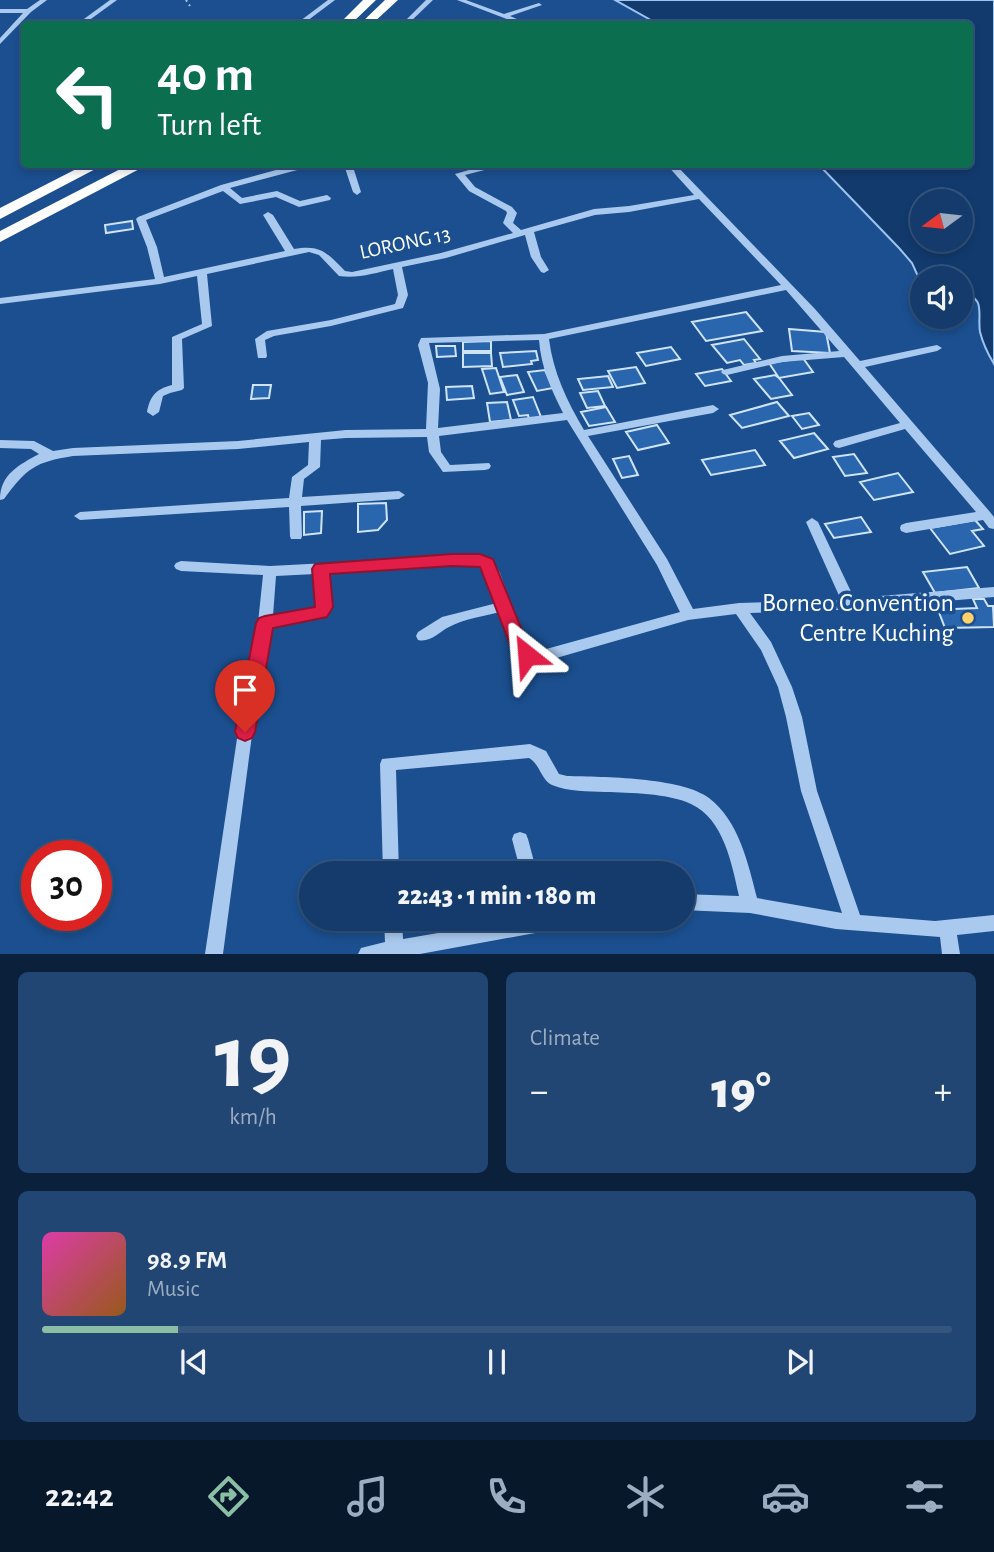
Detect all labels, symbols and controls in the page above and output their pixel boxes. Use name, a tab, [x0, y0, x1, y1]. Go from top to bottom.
icon: left	[42, 49, 133, 140]
text: 40 m	[157, 51, 254, 100]
text: Turn left	[157, 109, 261, 141]
north arrow	[910, 189, 973, 252]
map controls	[910, 189, 973, 329]
street label: LORONG 13	[358, 223, 452, 263]
button: sound	[910, 266, 973, 329]
place label: Borneo Convention Centre Kuching	[762, 590, 954, 646]
marker: Borneo Convention Centre Kuching	[960, 610, 976, 626]
position arrow	[490, 618, 564, 692]
pin	[215, 660, 275, 732]
icon: arrive	[226, 671, 264, 709]
speed limit sign: 30	[21, 840, 112, 931]
text: 22:43 · 1 min · 180 m	[398, 883, 596, 909]
text: 19	[215, 1013, 291, 1104]
text: Climate	[530, 1027, 600, 1050]
text: 19°	[711, 1065, 771, 1117]
text: −	[530, 1073, 548, 1111]
text: +	[934, 1073, 952, 1111]
text: km/h	[229, 1106, 277, 1129]
text: 98.9 FM	[147, 1247, 227, 1273]
text: Music	[147, 1278, 199, 1301]
icon: previous	[175, 1343, 213, 1381]
icon: pause	[478, 1343, 516, 1381]
icon: next	[781, 1343, 819, 1381]
icon: directions	[204, 1472, 253, 1521]
icon: music	[343, 1472, 392, 1521]
icon: phone	[482, 1472, 531, 1521]
icon: climate	[621, 1472, 670, 1521]
icon: car	[761, 1472, 810, 1521]
icon: filters	[900, 1472, 949, 1521]
text: 22:42	[45, 1480, 114, 1512]

